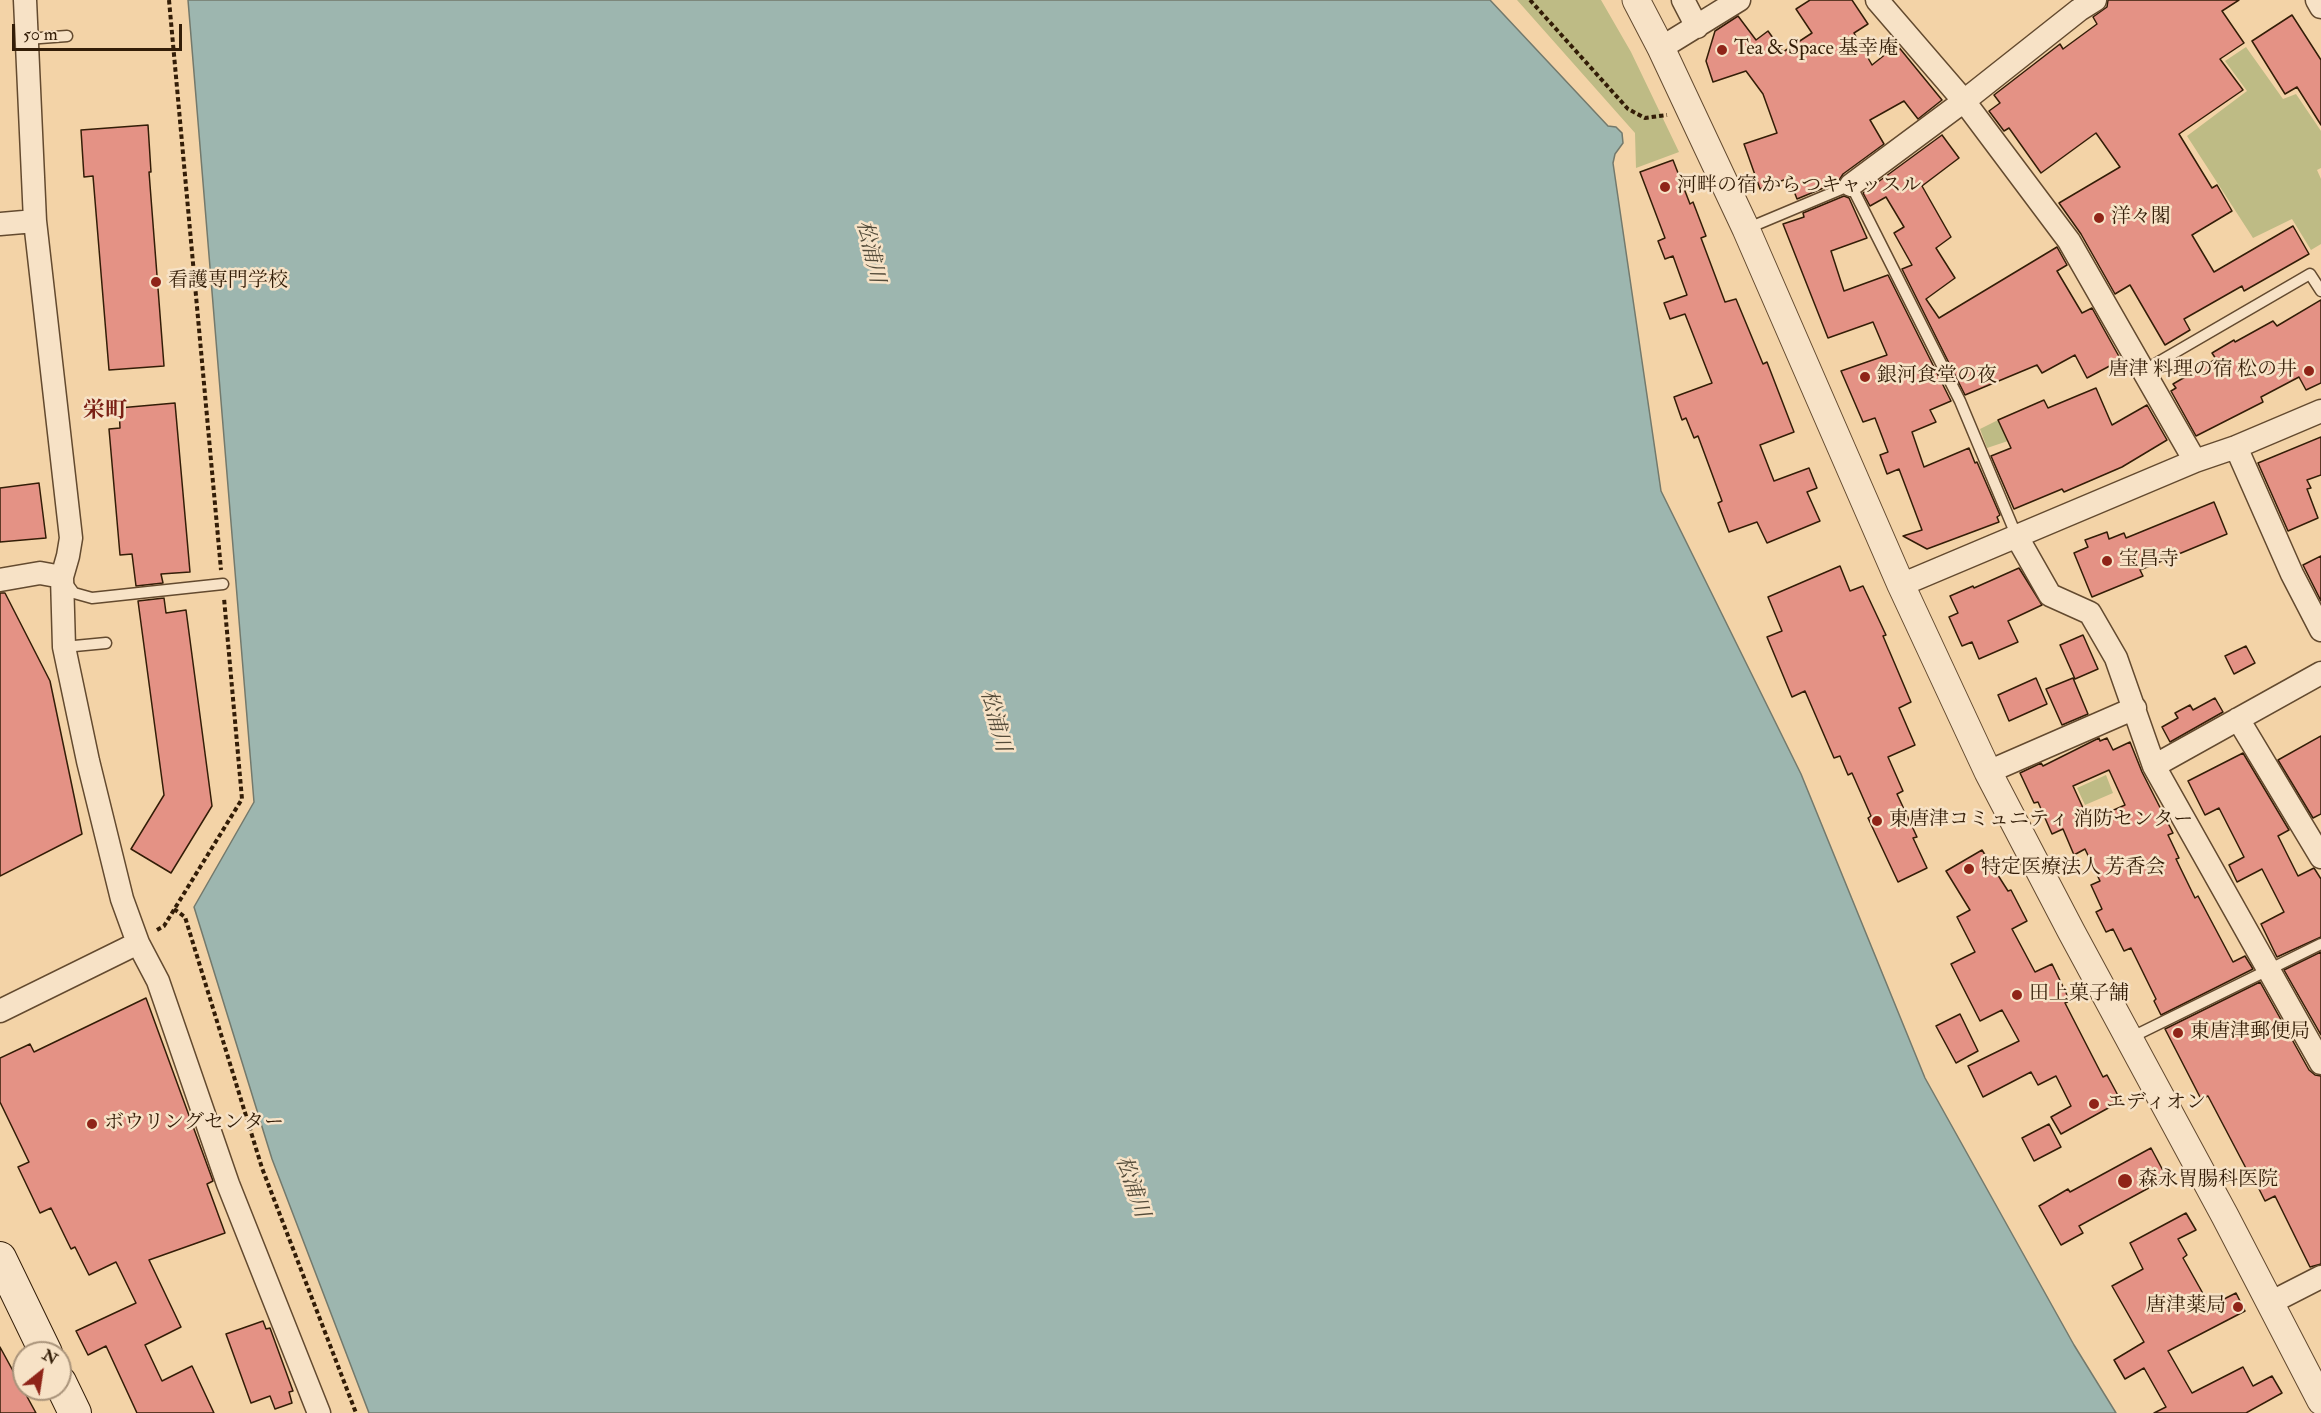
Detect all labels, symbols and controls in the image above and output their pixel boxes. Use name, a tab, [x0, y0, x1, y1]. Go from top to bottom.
scale bar	[15, 12, 184, 50]
text: 50 m	[23, 23, 58, 46]
place label: Tea & Space 基幸庵	[1734, 38, 1898, 62]
marker: Tea & Space 基幸庵	[1715, 43, 1729, 57]
place label: 河畔の宿 からつキャッスル	[1677, 175, 1921, 199]
marker: 河畔の宿 からつキャッスル	[1658, 180, 1672, 194]
place label: 洋々閣	[2111, 206, 2171, 230]
marker: 洋々閣	[2092, 211, 2106, 225]
water label: 松浦川	[850, 218, 888, 286]
place label: 看護専門学校	[168, 270, 288, 294]
marker: 看護専門学校	[149, 275, 163, 289]
place label: 唐津 料理の宿 松の井	[2109, 359, 2297, 383]
marker: 唐津 料理の宿 松の井	[2302, 364, 2316, 378]
place label: 銀河食堂の夜	[1877, 365, 1997, 389]
marker: 銀河食堂の夜	[1858, 370, 1872, 384]
district label: 栄町	[83, 399, 127, 425]
place label: 宝昌寺	[2119, 549, 2179, 573]
marker: 宝昌寺	[2100, 554, 2114, 568]
water label: 松浦川	[974, 687, 1014, 755]
place label: 東唐津コミュニティ 消防センター	[1889, 809, 2193, 833]
marker: 東唐津コミュニティ 消防センター	[1870, 814, 1884, 828]
place label: 特定医療法人 芳香会	[1981, 857, 2165, 881]
marker: 特定医療法人 芳香会	[1962, 862, 1976, 876]
place label: 田上菓子舗	[2029, 983, 2129, 1007]
marker: 田上菓子舗	[2010, 988, 2024, 1002]
place label: 東唐津郵便局	[2190, 1021, 2310, 1045]
marker: 東唐津郵便局	[2171, 1026, 2185, 1040]
place label: エディオン	[2106, 1092, 2206, 1116]
marker: エディオン	[2087, 1097, 2101, 1111]
place label: ボウリングセンター	[104, 1112, 284, 1136]
marker: ボウリングセンター	[85, 1117, 99, 1131]
water label: 松浦川	[1109, 1153, 1153, 1221]
place label: 森永胃腸科医院	[2138, 1169, 2278, 1193]
marker: 森永胃腸科医院	[2116, 1172, 2134, 1190]
place label: 唐津薬局	[2146, 1295, 2226, 1319]
marker: 唐津薬局	[2231, 1300, 2245, 1314]
north arrow	[12, 1341, 72, 1401]
text: N	[39, 1345, 61, 1369]

